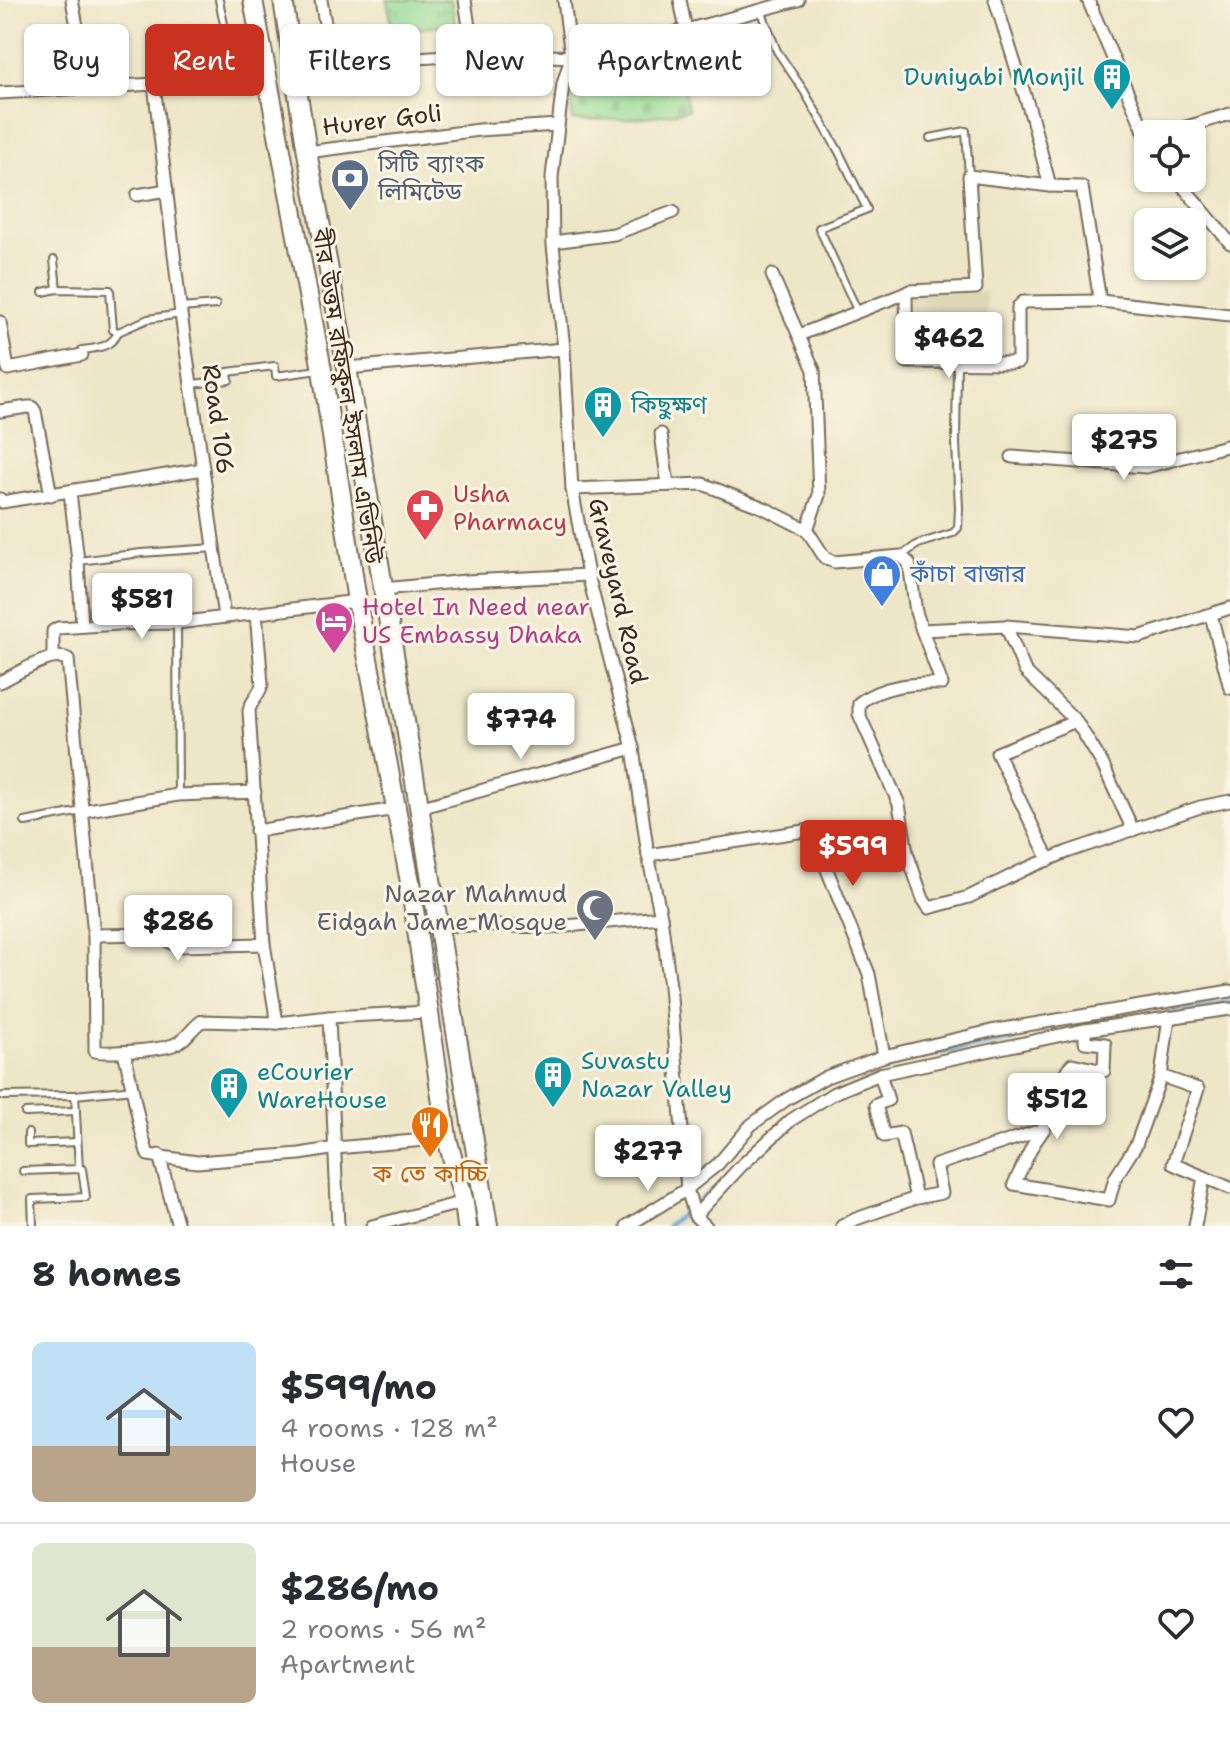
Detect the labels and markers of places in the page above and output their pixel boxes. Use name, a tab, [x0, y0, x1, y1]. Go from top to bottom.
building icon: Duniyabi Monjil	[1091, 56, 1133, 111]
place label: Duniyabi Monjil	[904, 61, 1085, 93]
place label: সিটি ব্যাংক লিমিটেড	[377, 148, 485, 208]
bank icon: সিটি ব্যাংক লিমিটেড	[329, 157, 371, 212]
pin: $462	[902, 312, 996, 380]
building icon: কিছুক্ষণ	[582, 384, 624, 439]
place label: কিছুক্ষণ	[630, 389, 708, 421]
pin: $275	[1077, 414, 1171, 482]
place label: Usha Pharmacy	[453, 478, 567, 538]
pharmacy icon: Usha Pharmacy	[404, 487, 446, 542]
shop icon: কাঁচা বাজার	[861, 553, 903, 608]
place label: কাঁচা বাজার	[909, 558, 1026, 590]
pin: $581	[95, 573, 189, 641]
place label: Hotel In Need near US Embassy Dhaka	[362, 591, 590, 651]
hotel icon: Hotel In Need near US Embassy Dhaka	[313, 600, 355, 655]
pin: $774	[474, 693, 568, 761]
pin: $599	[806, 820, 900, 888]
place label: Nazar Mahmud Eidgah Jame Mosque	[317, 878, 567, 938]
mosque icon: Nazar Mahmud Eidgah Jame Mosque	[574, 887, 616, 942]
pin: $286	[131, 895, 225, 963]
place label: Suvastu Nazar Valley	[581, 1045, 732, 1105]
building icon: Suvastu Nazar Valley	[532, 1054, 574, 1109]
place label: eCourier WareHouse	[257, 1056, 387, 1116]
building icon: eCourier WareHouse	[208, 1065, 250, 1120]
pin: $512	[1010, 1073, 1104, 1141]
restaurant icon: ক তে কাচ্চি	[409, 1104, 451, 1159]
pin: $277	[601, 1125, 695, 1193]
place label: ক তে কাচ্চি	[371, 1158, 489, 1190]

